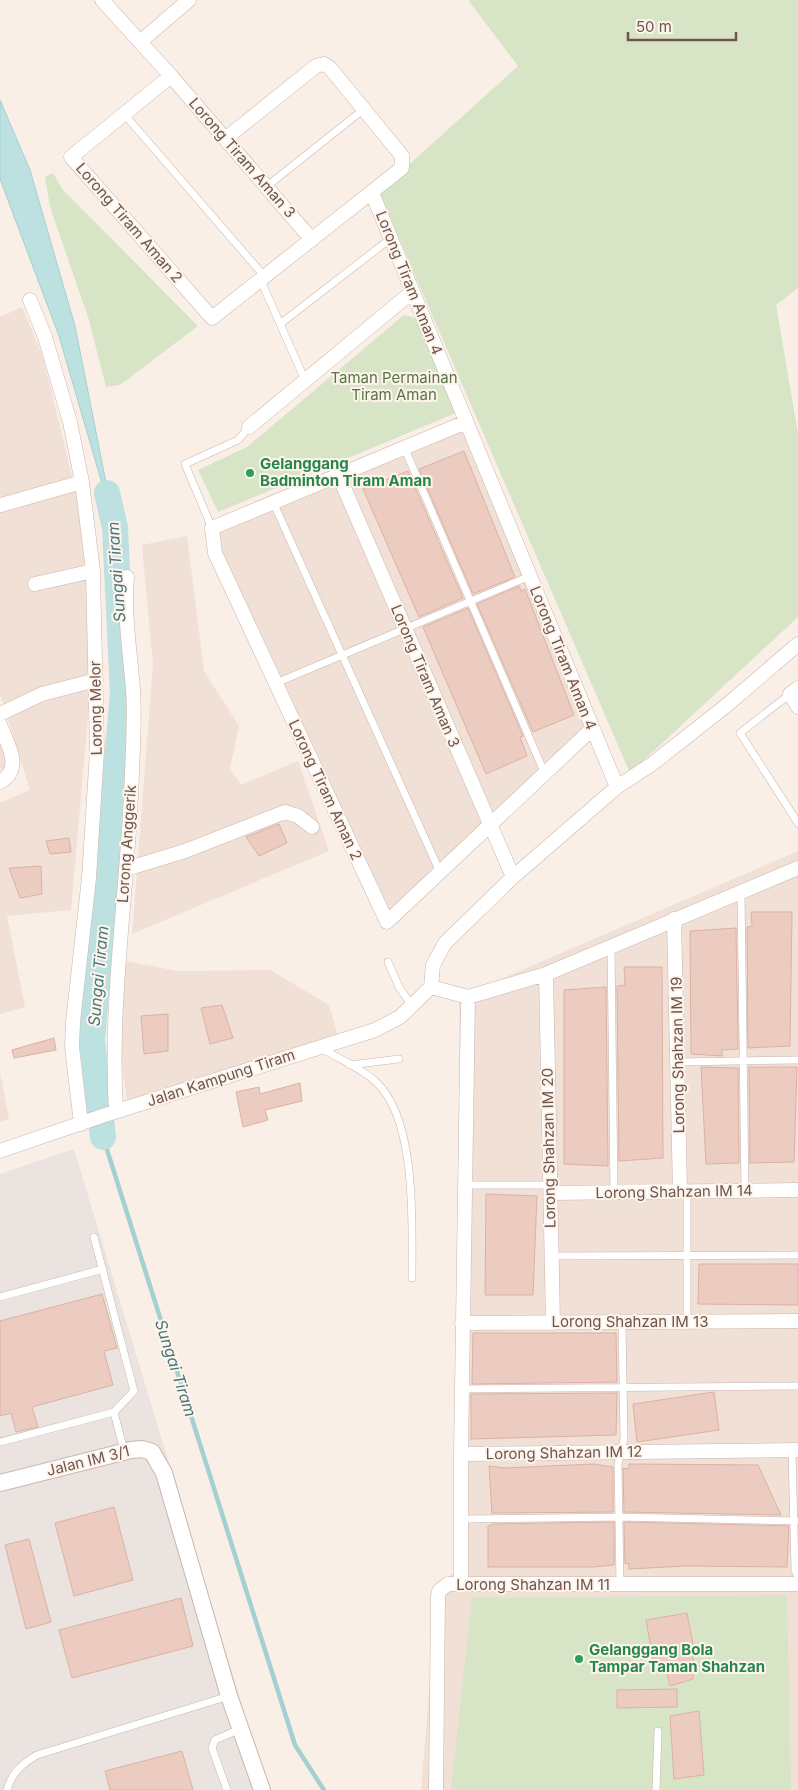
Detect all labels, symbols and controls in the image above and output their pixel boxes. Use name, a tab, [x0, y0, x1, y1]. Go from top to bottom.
scale bar	[628, 10, 736, 42]
text: 50 m	[636, 17, 672, 36]
street label: Lorong Tiram Aman 3	[185, 94, 300, 222]
street label: Lorong Tiram Aman 2	[72, 159, 187, 287]
street label: Lorong Tiram Aman 4	[372, 208, 447, 358]
park label: Taman Permainan Tiram Aman	[330, 368, 458, 404]
place label: Gelanggang Badminton Tiram Aman	[260, 454, 431, 490]
marker: Gelanggang Badminton Tiram Aman	[244, 467, 256, 479]
water label: Sungai Tiram	[103, 521, 129, 623]
street label: Lorong Tiram Aman 4	[526, 583, 601, 733]
street label: Lorong Tiram Aman 3	[387, 602, 464, 750]
street label: Lorong Melor	[85, 660, 106, 756]
street label: Lorong Tiram Aman 2	[285, 716, 366, 863]
street label: Lorong Anggerik	[113, 784, 140, 904]
water label: Sungai Tiram	[84, 925, 112, 1027]
street label: Lorong Shahzan IM 19	[667, 976, 688, 1134]
street label: Jalan Kampung Tiram	[144, 1045, 297, 1110]
street label: Lorong Shahzan IM 20	[538, 1068, 559, 1228]
street label: Lorong Shahzan IM 14	[595, 1181, 753, 1202]
street label: Lorong Shahzan IM 13	[552, 1312, 708, 1331]
water label: Sungai Tiram	[151, 1317, 201, 1419]
street label: Jalan IM 3/1	[44, 1441, 131, 1480]
street label: Lorong Shahzan IM 12	[485, 1442, 643, 1463]
street label: Lorong Shahzan IM 11	[456, 1575, 610, 1594]
place label: Gelanggang Bola Tampar Taman Shahzan	[589, 1640, 765, 1676]
marker: Gelanggang Bola Tampar Taman Shahzan	[573, 1653, 585, 1665]

